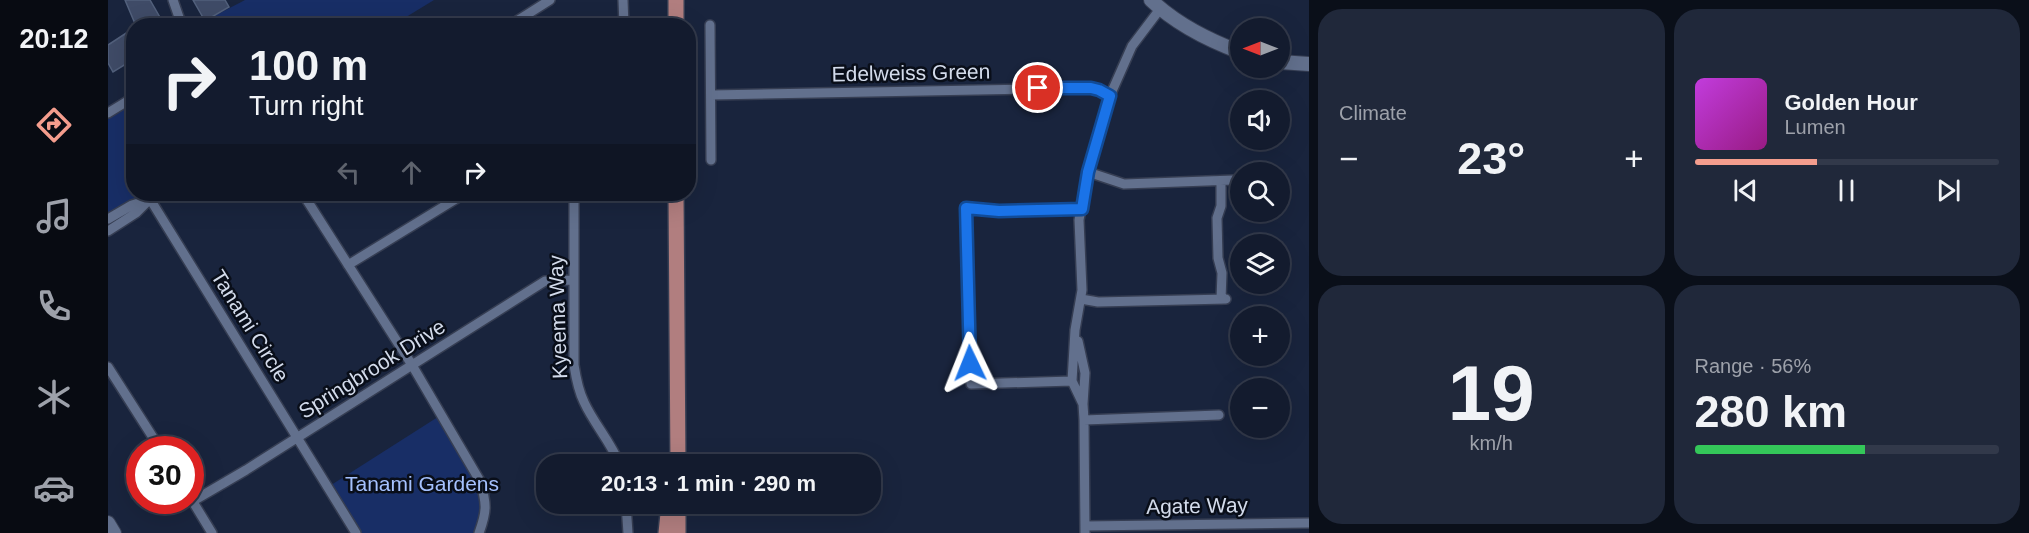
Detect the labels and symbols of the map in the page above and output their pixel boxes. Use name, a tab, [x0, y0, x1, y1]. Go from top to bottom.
north arrow	[1230, 18, 1290, 78]
street label: Edelweiss Green	[831, 60, 991, 85]
pin	[1012, 62, 1063, 113]
street label: Kyeema Way	[544, 254, 571, 379]
street label: Tanami Circle	[207, 266, 294, 386]
street label: Springbrook Drive	[294, 314, 449, 423]
position arrow	[938, 331, 1002, 395]
speed limit sign: 30	[126, 436, 204, 514]
park label: Tanami Gardens	[345, 472, 499, 495]
street label: Agate Way	[1146, 493, 1249, 518]

